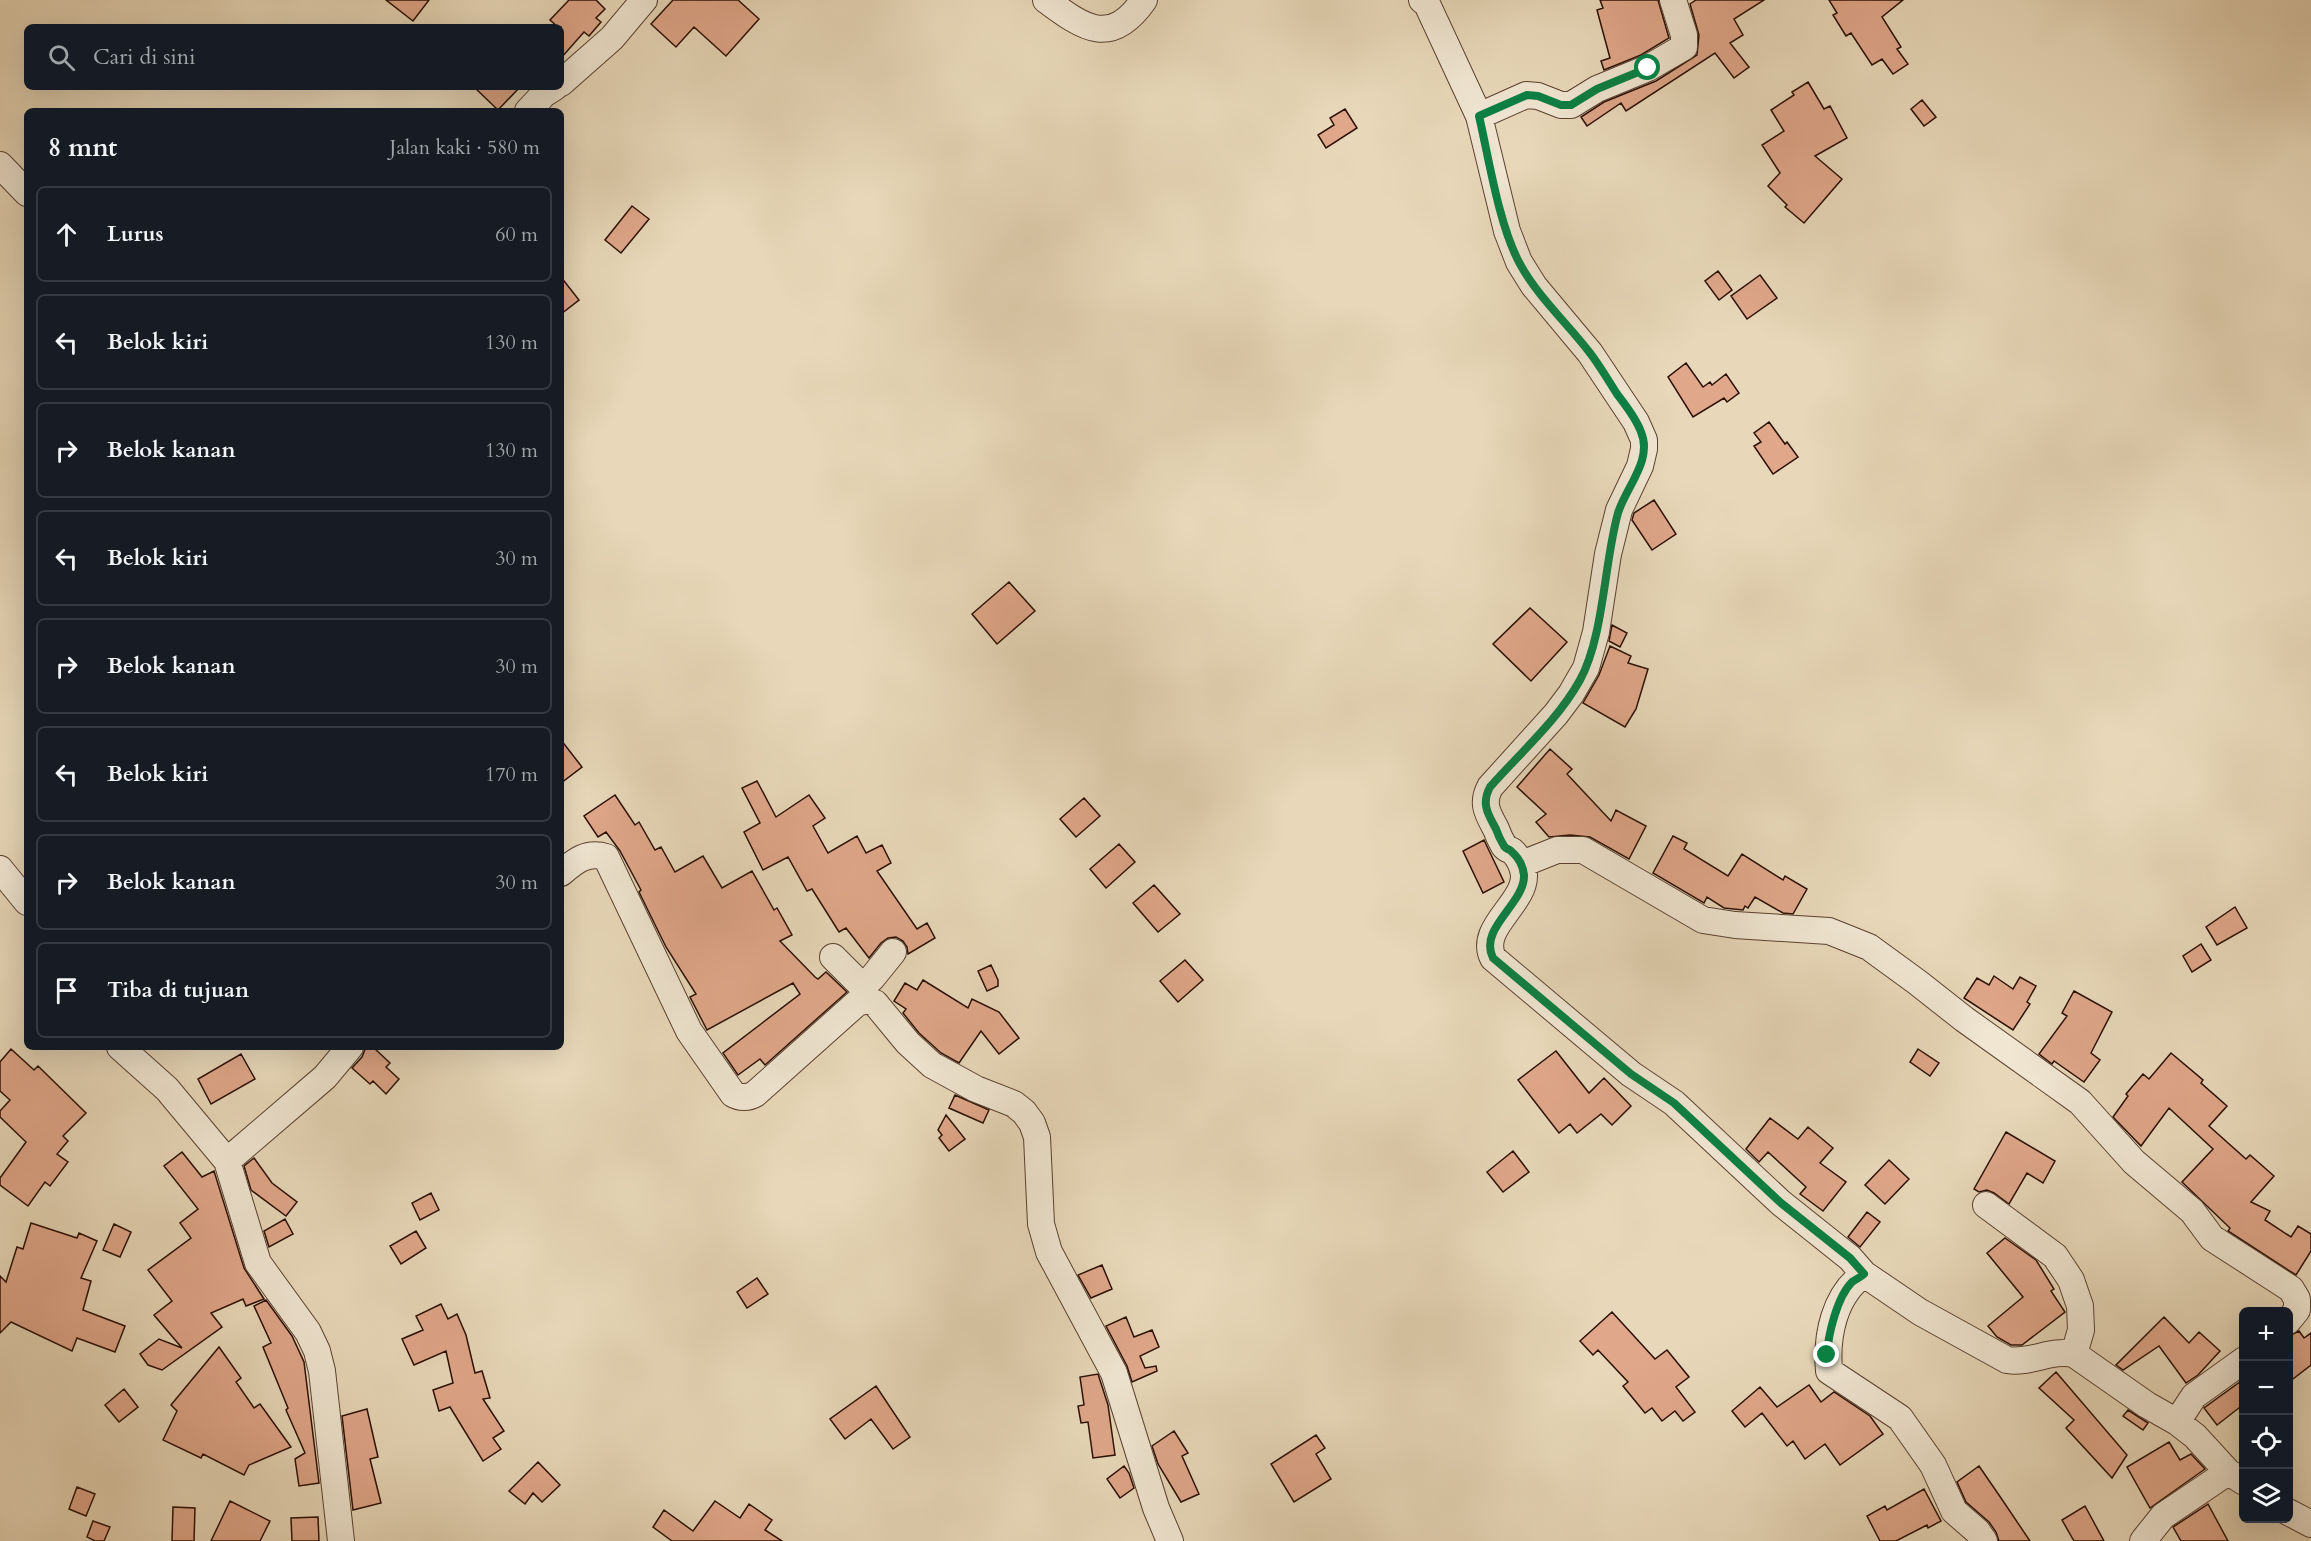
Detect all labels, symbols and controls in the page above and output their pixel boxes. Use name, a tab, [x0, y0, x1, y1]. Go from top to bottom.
search box	[24, 24, 564, 90]
icon: search	[45, 41, 78, 74]
text: Cari di sini	[93, 42, 196, 72]
route start	[1634, 54, 1660, 80]
text: 8 mnt	[48, 130, 117, 165]
text: Jalan kaki · 580 m	[390, 134, 540, 161]
icon: ahead	[50, 218, 83, 251]
text: Lurus	[107, 219, 164, 249]
text: 60 m	[495, 221, 538, 248]
icon: left	[50, 326, 83, 359]
text: Belok kiri	[107, 327, 208, 357]
text: 130 m	[485, 329, 538, 356]
icon: right	[50, 434, 83, 467]
text: Belok kanan	[107, 435, 236, 465]
text: 130 m	[485, 437, 538, 464]
icon: left	[50, 542, 83, 575]
text: Belok kiri	[107, 543, 208, 573]
text: 30 m	[495, 545, 538, 572]
icon: right	[50, 650, 83, 683]
text: Belok kanan	[107, 651, 236, 681]
text: 30 m	[495, 653, 538, 680]
icon: left	[50, 758, 83, 791]
text: Belok kiri	[107, 759, 208, 789]
text: 170 m	[485, 761, 538, 788]
icon: right	[50, 866, 83, 899]
text: Belok kanan	[107, 867, 236, 897]
text: 30 m	[495, 869, 538, 896]
icon: arrive	[50, 974, 83, 1007]
text: Tiba di tujuan	[107, 975, 249, 1005]
map controls	[2239, 1307, 2293, 1523]
button: +	[2239, 1307, 2293, 1361]
route end	[1813, 1341, 1839, 1367]
button: −	[2239, 1361, 2293, 1415]
button: locate	[2239, 1415, 2293, 1469]
button: layers	[2239, 1469, 2293, 1523]

